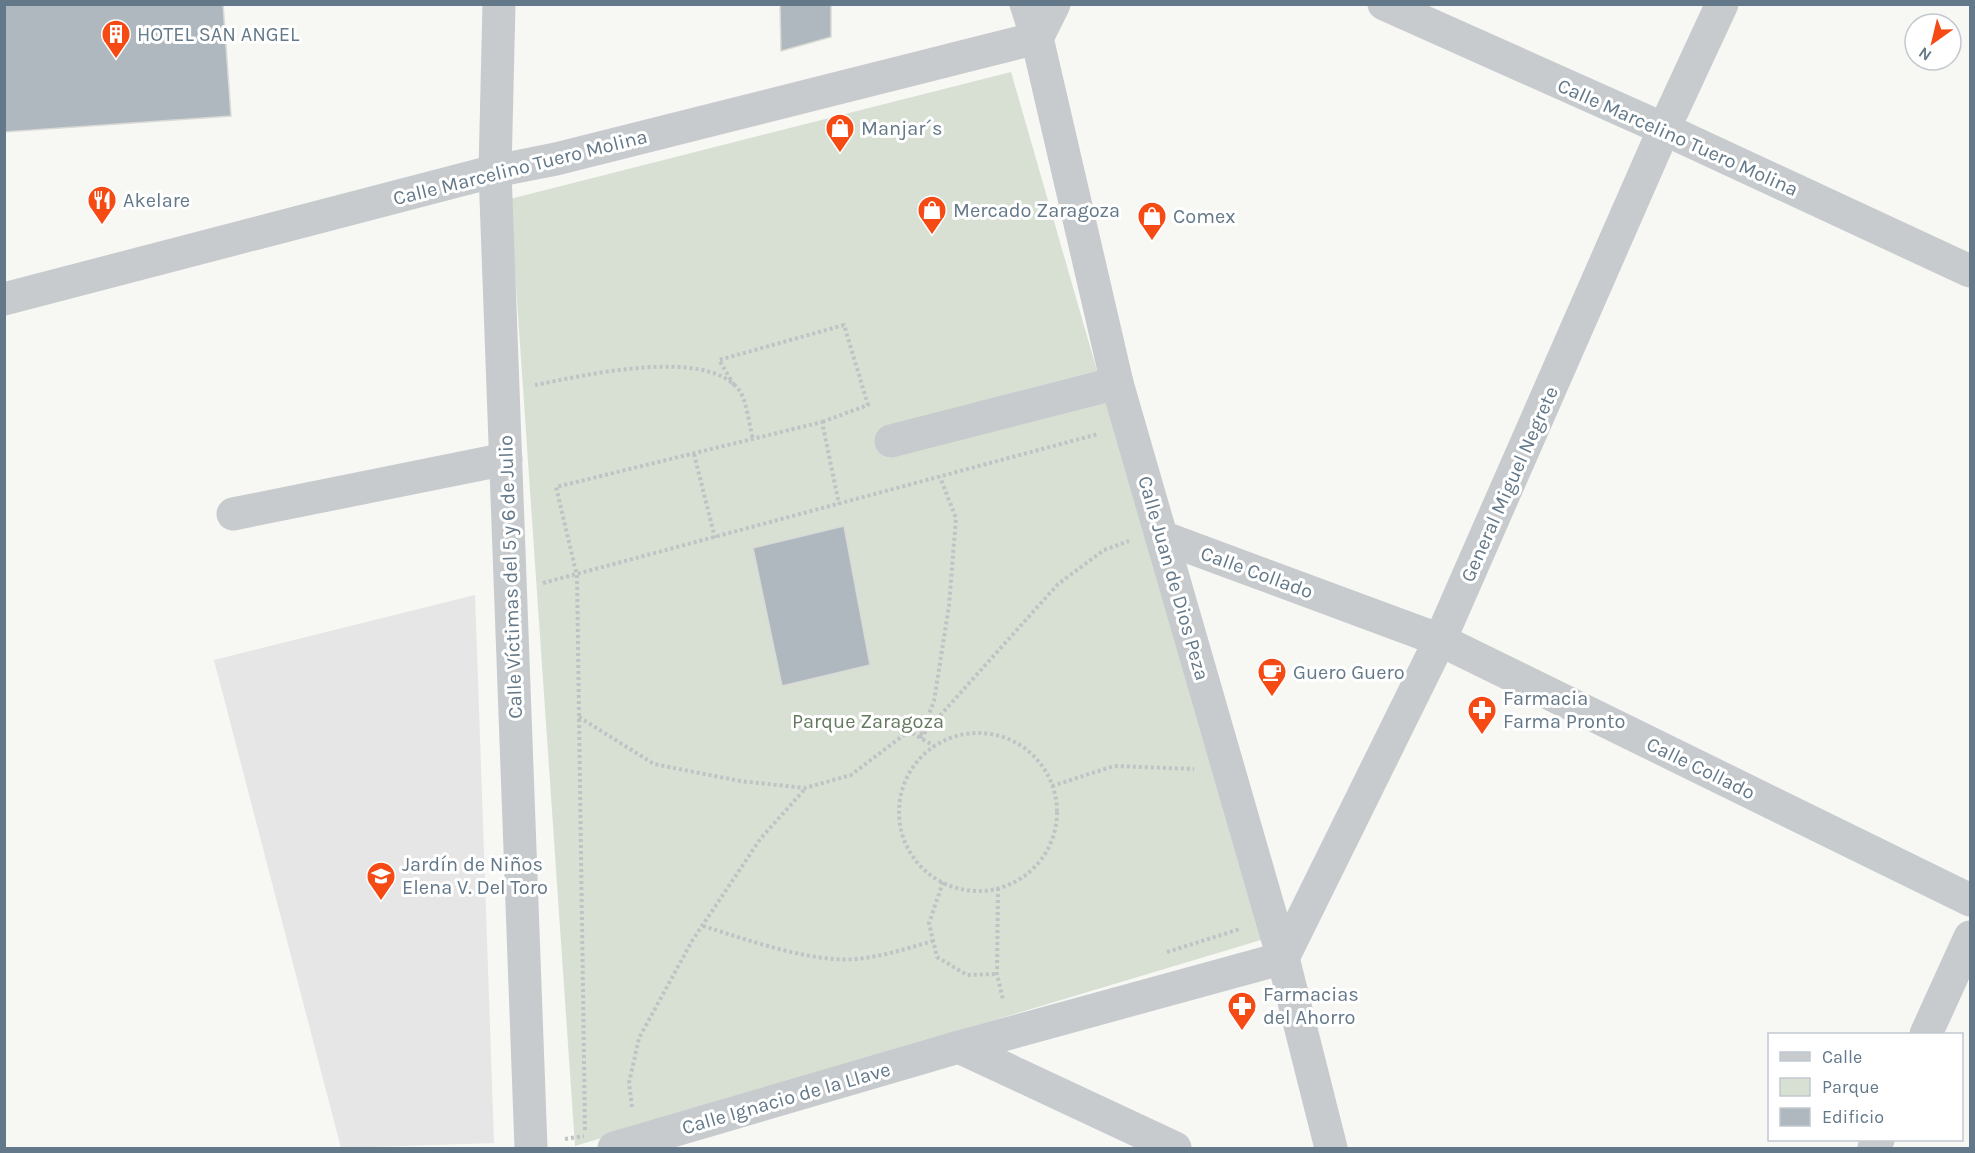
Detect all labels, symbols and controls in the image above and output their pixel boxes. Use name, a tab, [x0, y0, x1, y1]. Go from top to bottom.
north arrow	[1903, 12, 1963, 72]
building icon: HOTEL SAN ANGEL	[100, 18, 132, 60]
place label: HOTEL SAN ANGEL	[137, 23, 300, 46]
text: N	[1915, 43, 1935, 65]
street label: Calle Marcelino Tuero Molina	[1554, 74, 1802, 201]
shop icon: Manjar´s	[824, 112, 856, 154]
place label: Manjar´s	[861, 117, 943, 140]
street label: Calle Marcelino Tuero Molina	[391, 125, 650, 210]
restaurant icon: Akelare	[86, 184, 118, 226]
place label: Akelare	[123, 189, 190, 212]
shop icon: Mercado Zaragoza	[916, 194, 948, 236]
place label: Mercado Zaragoza	[953, 199, 1120, 222]
shop icon: Comex	[1136, 200, 1168, 242]
place label: Comex	[1173, 205, 1235, 228]
street label: General Miguel Negrete	[1456, 383, 1563, 586]
street label: Calle Víctimas del 5 y 6 de Julio	[494, 435, 527, 719]
street label: Calle Juan de Dios Peza	[1133, 473, 1214, 683]
street label: Calle Collado	[1198, 542, 1316, 603]
cafe icon: Guero Guero	[1256, 656, 1288, 698]
place label: Guero Guero	[1293, 661, 1405, 684]
place label: Farmacia Farma Pronto	[1503, 687, 1625, 733]
pharmacy icon: Farmacia Farma Pronto	[1466, 694, 1498, 736]
park label: Parque Zaragoza	[792, 710, 944, 733]
street label: Calle Collado	[1643, 732, 1759, 805]
place label: Jardín de Niños Elena V. Del Toro	[402, 853, 548, 899]
school or university icon: Jardín de Niños Elena V. Del Toro	[365, 860, 397, 902]
place label: Farmacias del Ahorro	[1263, 983, 1359, 1029]
pharmacy icon: Farmacias del Ahorro	[1226, 990, 1258, 1032]
legend	[1768, 1033, 1963, 1141]
text: Calle	[1822, 1046, 1862, 1068]
street label: Calle Ignacio de la Llave	[679, 1058, 893, 1139]
text: Parque	[1822, 1076, 1879, 1098]
text: Edificio	[1822, 1106, 1884, 1128]

